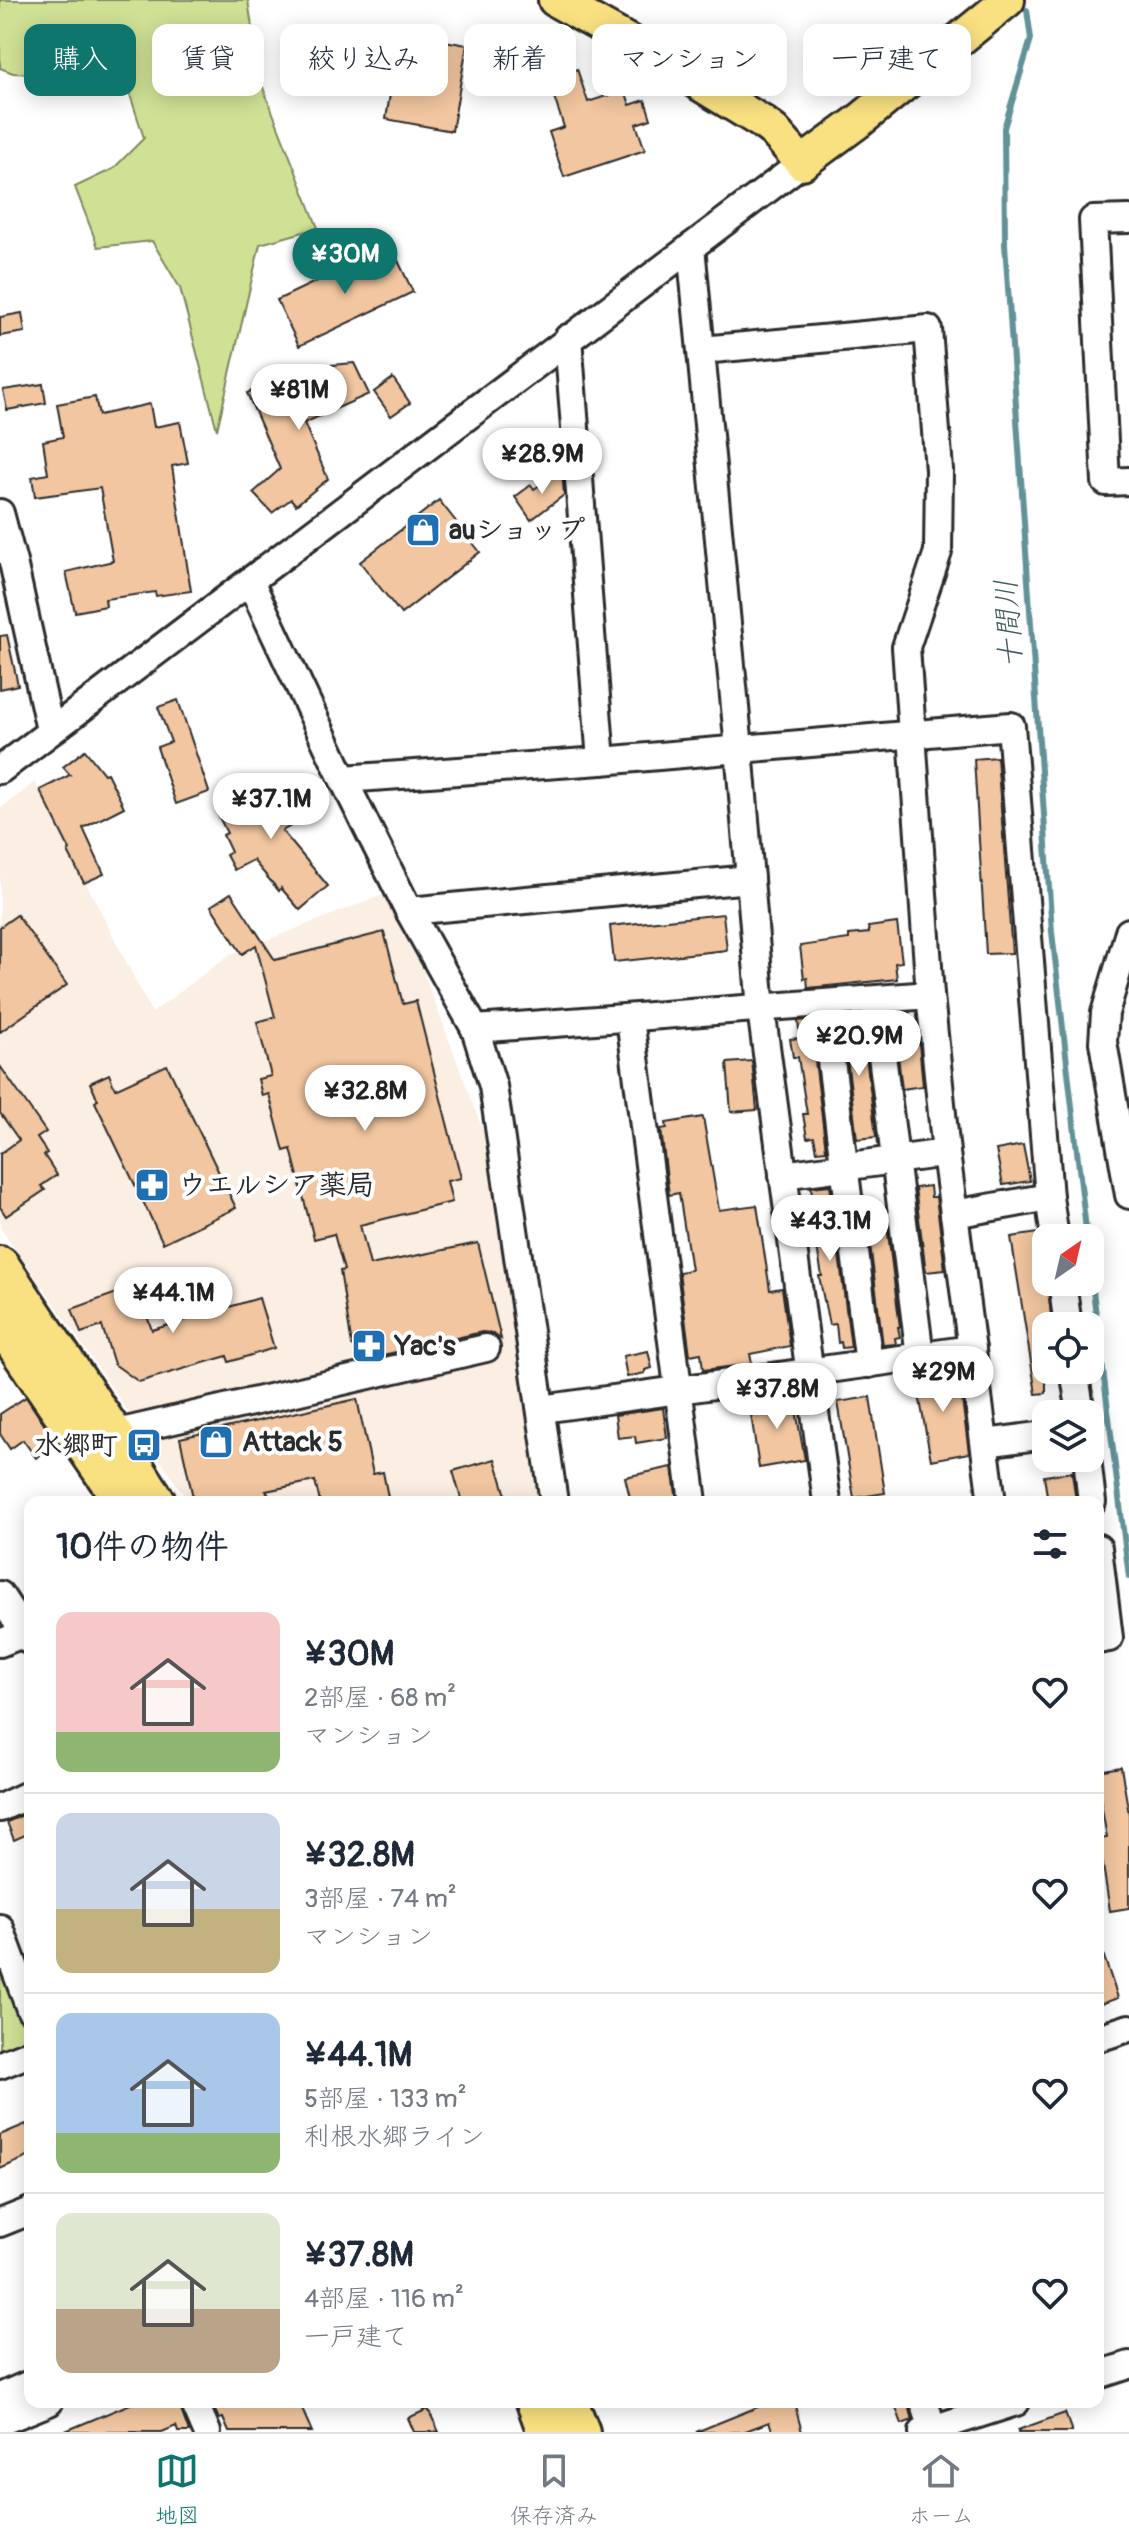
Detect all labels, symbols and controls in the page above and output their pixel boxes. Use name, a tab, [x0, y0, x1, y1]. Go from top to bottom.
chip: 購入	[24, 24, 136, 96]
chip: 賃貸	[152, 24, 264, 96]
chip: 絞り込み	[280, 24, 448, 96]
chip: 新着	[464, 24, 576, 96]
chip: マンション	[592, 24, 787, 96]
chip: 一戸建て	[803, 24, 971, 96]
pin: ¥30M	[298, 228, 392, 296]
text: ¥30M	[310, 238, 380, 270]
pin: ¥81M	[252, 364, 346, 432]
text: ¥81M	[269, 374, 329, 406]
pin: ¥28.9M	[477, 428, 607, 496]
text: ¥28.9M	[500, 438, 584, 470]
shop icon: auショップ	[404, 511, 442, 549]
place label: auショップ	[449, 513, 585, 548]
water label: 十間川	[987, 578, 1031, 670]
pin: ¥37.1M	[206, 773, 336, 841]
text: ¥37.1M	[231, 783, 311, 815]
pin: ¥20.9M	[794, 1010, 924, 1078]
text: ¥20.9M	[815, 1020, 903, 1052]
pin: ¥32.8M	[300, 1065, 430, 1133]
text: ¥32.8M	[323, 1075, 407, 1107]
pharmacy icon: ウエルシア薬局	[133, 1166, 171, 1204]
place label: ウエルシア薬局	[178, 1168, 375, 1203]
pin: ¥43.1M	[765, 1195, 895, 1263]
text: ¥43.1M	[789, 1205, 871, 1237]
north arrow	[1032, 1224, 1104, 1296]
map controls	[1032, 1224, 1104, 1472]
pin: ¥44.1M	[108, 1267, 238, 1335]
text: ¥44.1M	[132, 1277, 214, 1309]
button: locate	[1032, 1312, 1104, 1384]
pharmacy icon: Yac's	[350, 1327, 388, 1365]
place label: Yac's	[393, 1329, 456, 1364]
pin: ¥29M	[896, 1346, 990, 1414]
text: ¥29M	[911, 1356, 975, 1388]
pin: ¥37.8M	[712, 1363, 842, 1431]
text: ¥37.8M	[735, 1373, 819, 1405]
button: layers	[1032, 1400, 1104, 1472]
shop icon: Attack 5	[197, 1423, 235, 1461]
place label: Attack 5	[242, 1425, 343, 1460]
bus stop icon: 水郷町	[125, 1426, 163, 1464]
place label: 水郷町	[34, 1428, 118, 1463]
icon: filters	[1028, 1522, 1072, 1566]
text: 10件の物件	[56, 1526, 229, 1569]
text: ¥30M	[304, 1633, 394, 1676]
icon: home	[120, 1644, 216, 1740]
icon: heart	[1028, 1670, 1072, 1714]
text: 2部屋 · 68 m²	[304, 1682, 456, 1714]
text: マンション	[304, 1720, 433, 1752]
text: ¥32.8M	[304, 1834, 415, 1877]
icon: home	[120, 1845, 216, 1941]
icon: heart	[1028, 1871, 1072, 1915]
text: 3部屋 · 74 m²	[304, 1883, 457, 1915]
text: マンション	[304, 1921, 433, 1953]
text: ¥44.1M	[304, 2034, 412, 2077]
icon: home	[120, 2045, 216, 2141]
icon: heart	[1028, 2071, 1072, 2115]
text: 5部屋 · 133 m²	[304, 2083, 467, 2115]
text: 利根水郷ライン	[304, 2121, 485, 2153]
text: ¥37.8M	[304, 2234, 414, 2277]
icon: home	[120, 2245, 216, 2341]
icon: heart	[1028, 2271, 1072, 2315]
text: 4部屋 · 116 m²	[304, 2283, 464, 2315]
text: 一戸建て	[304, 2321, 408, 2353]
tab: 地図	[155, 2449, 199, 2530]
tab: 保存済み	[510, 2449, 598, 2530]
tab: ホーム	[909, 2449, 974, 2530]

